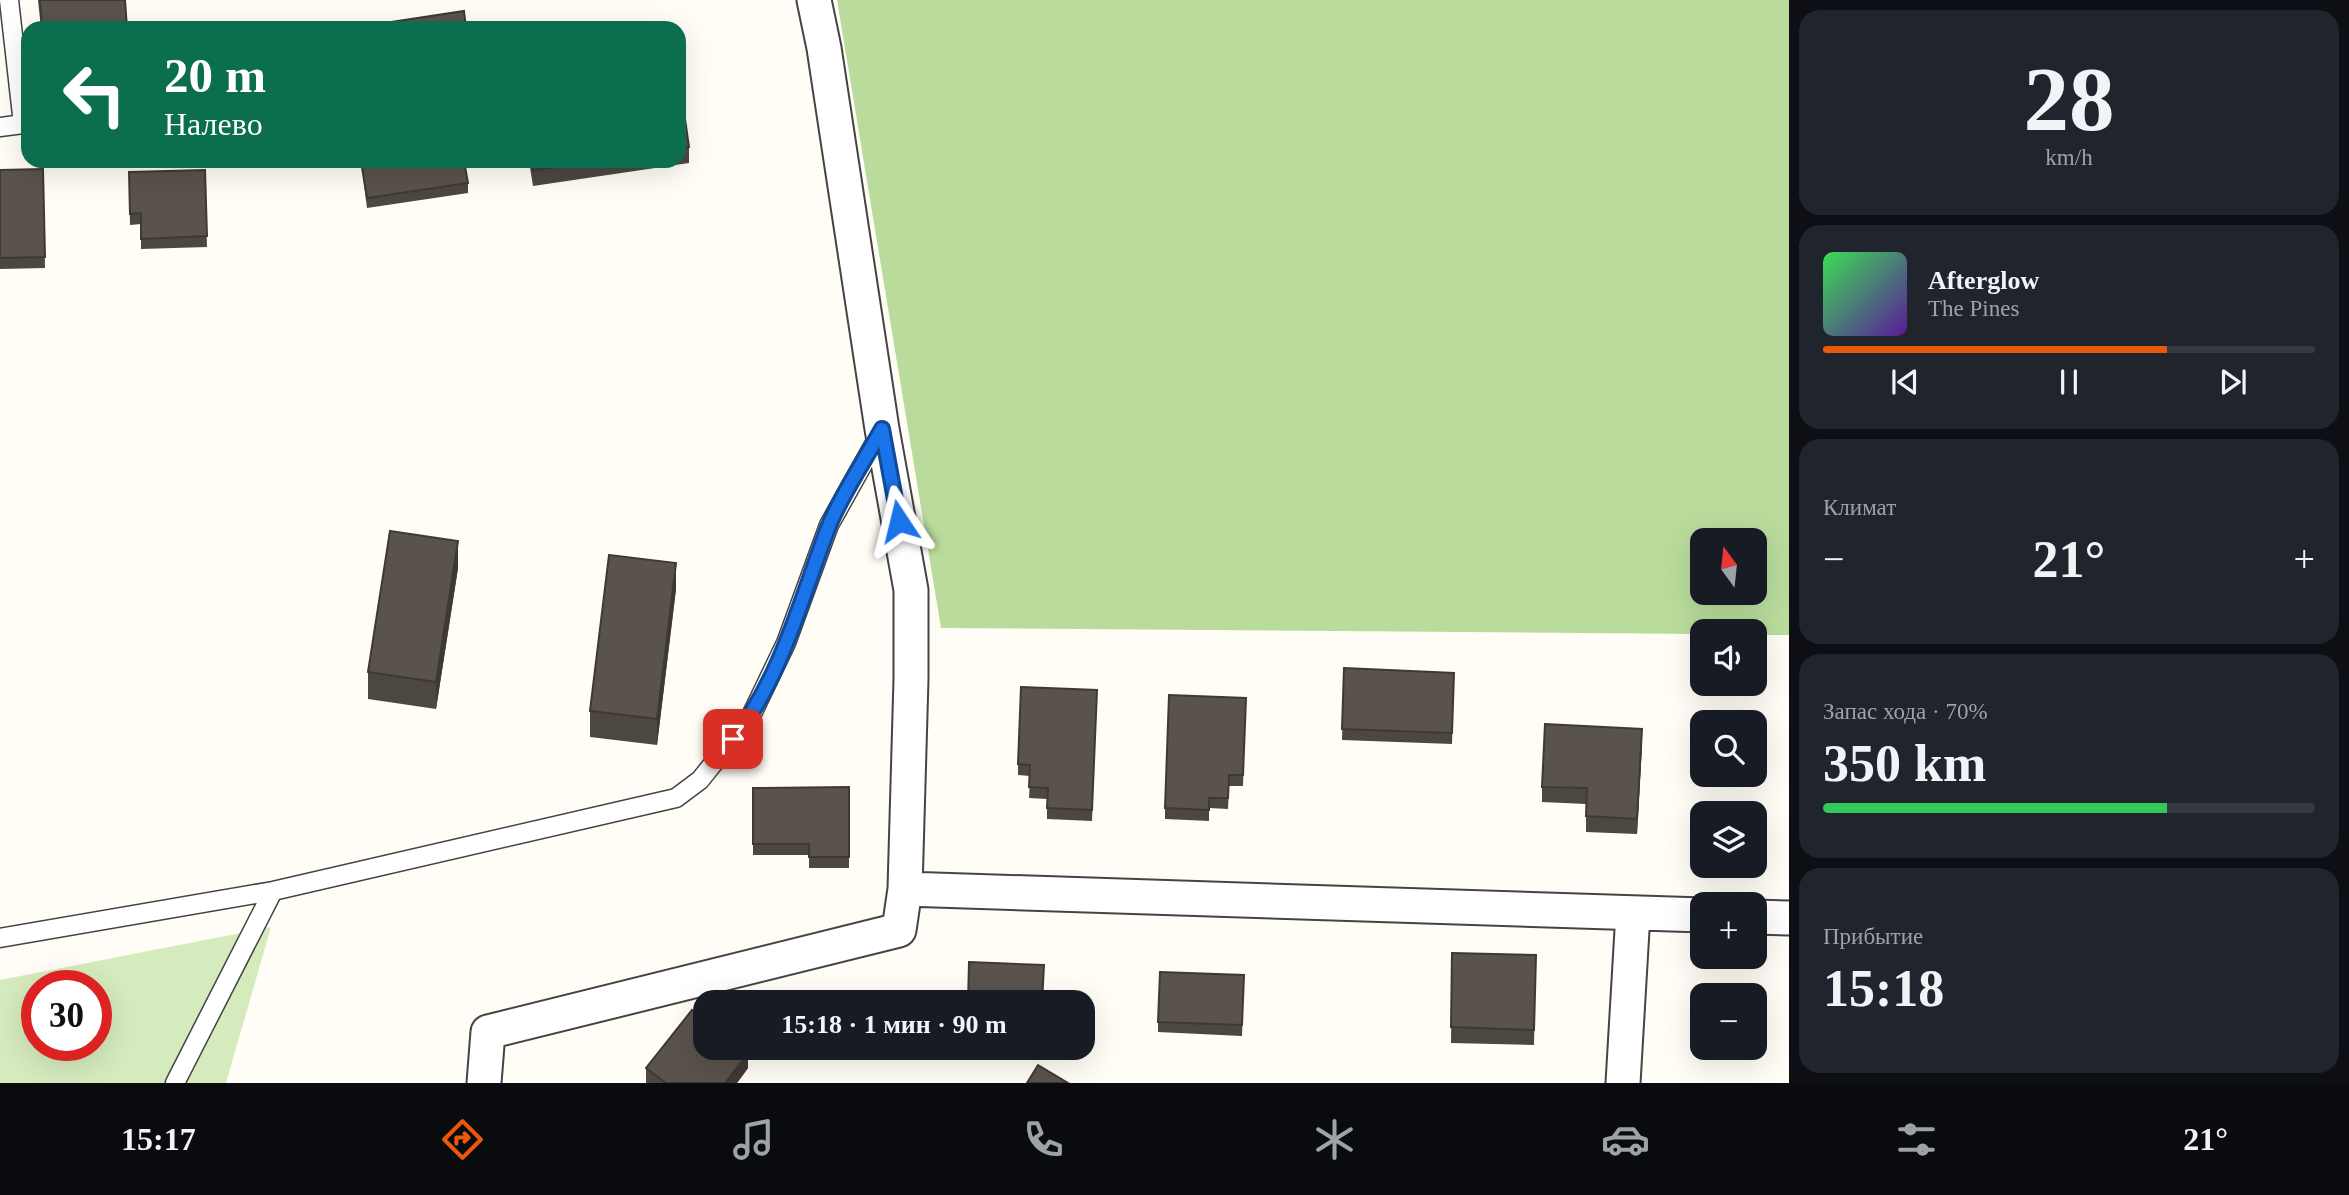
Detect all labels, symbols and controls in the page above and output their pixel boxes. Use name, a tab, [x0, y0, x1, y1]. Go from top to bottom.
text: 20 m	[164, 48, 266, 103]
icon: left	[49, 49, 140, 140]
text: 28	[2024, 49, 2115, 150]
text: Налево	[164, 106, 263, 142]
text: km/h	[2045, 145, 2093, 170]
text: Afterglow	[1928, 266, 2039, 295]
text: The Pines	[1928, 296, 2019, 321]
icon: previous	[1886, 363, 1924, 401]
icon: pause	[2050, 363, 2088, 401]
icon: next	[2214, 363, 2252, 401]
position arrow	[862, 484, 936, 558]
text: Климат	[1823, 495, 1896, 520]
north arrow	[1690, 528, 1768, 606]
map controls	[1690, 528, 1767, 1060]
text: 21°	[2033, 531, 2105, 588]
text: −	[1823, 538, 1844, 580]
text: +	[2294, 538, 2315, 580]
button: sound	[1690, 619, 1767, 696]
text: Запас хода · 70%	[1823, 699, 1988, 724]
pin	[703, 709, 763, 769]
button: search	[1690, 710, 1767, 787]
icon: arrive	[714, 720, 752, 758]
text: 350 km	[1823, 735, 1986, 792]
button: layers	[1690, 801, 1767, 878]
button: +	[1690, 892, 1767, 969]
text: Прибытие	[1823, 924, 1923, 949]
text: 15:18	[1823, 960, 1944, 1017]
speed limit sign: 30	[21, 970, 112, 1061]
button: −	[1690, 983, 1767, 1060]
text: 15:18 · 1 мин · 90 m	[781, 1010, 1007, 1039]
icon: directions	[438, 1115, 487, 1164]
icon: music	[729, 1115, 778, 1164]
icon: phone	[1019, 1115, 1068, 1164]
icon: climate	[1310, 1115, 1359, 1164]
icon: car	[1601, 1115, 1650, 1164]
icon: filters	[1892, 1115, 1941, 1164]
text: 15:17	[121, 1121, 196, 1157]
text: 21°	[2183, 1121, 2228, 1157]

